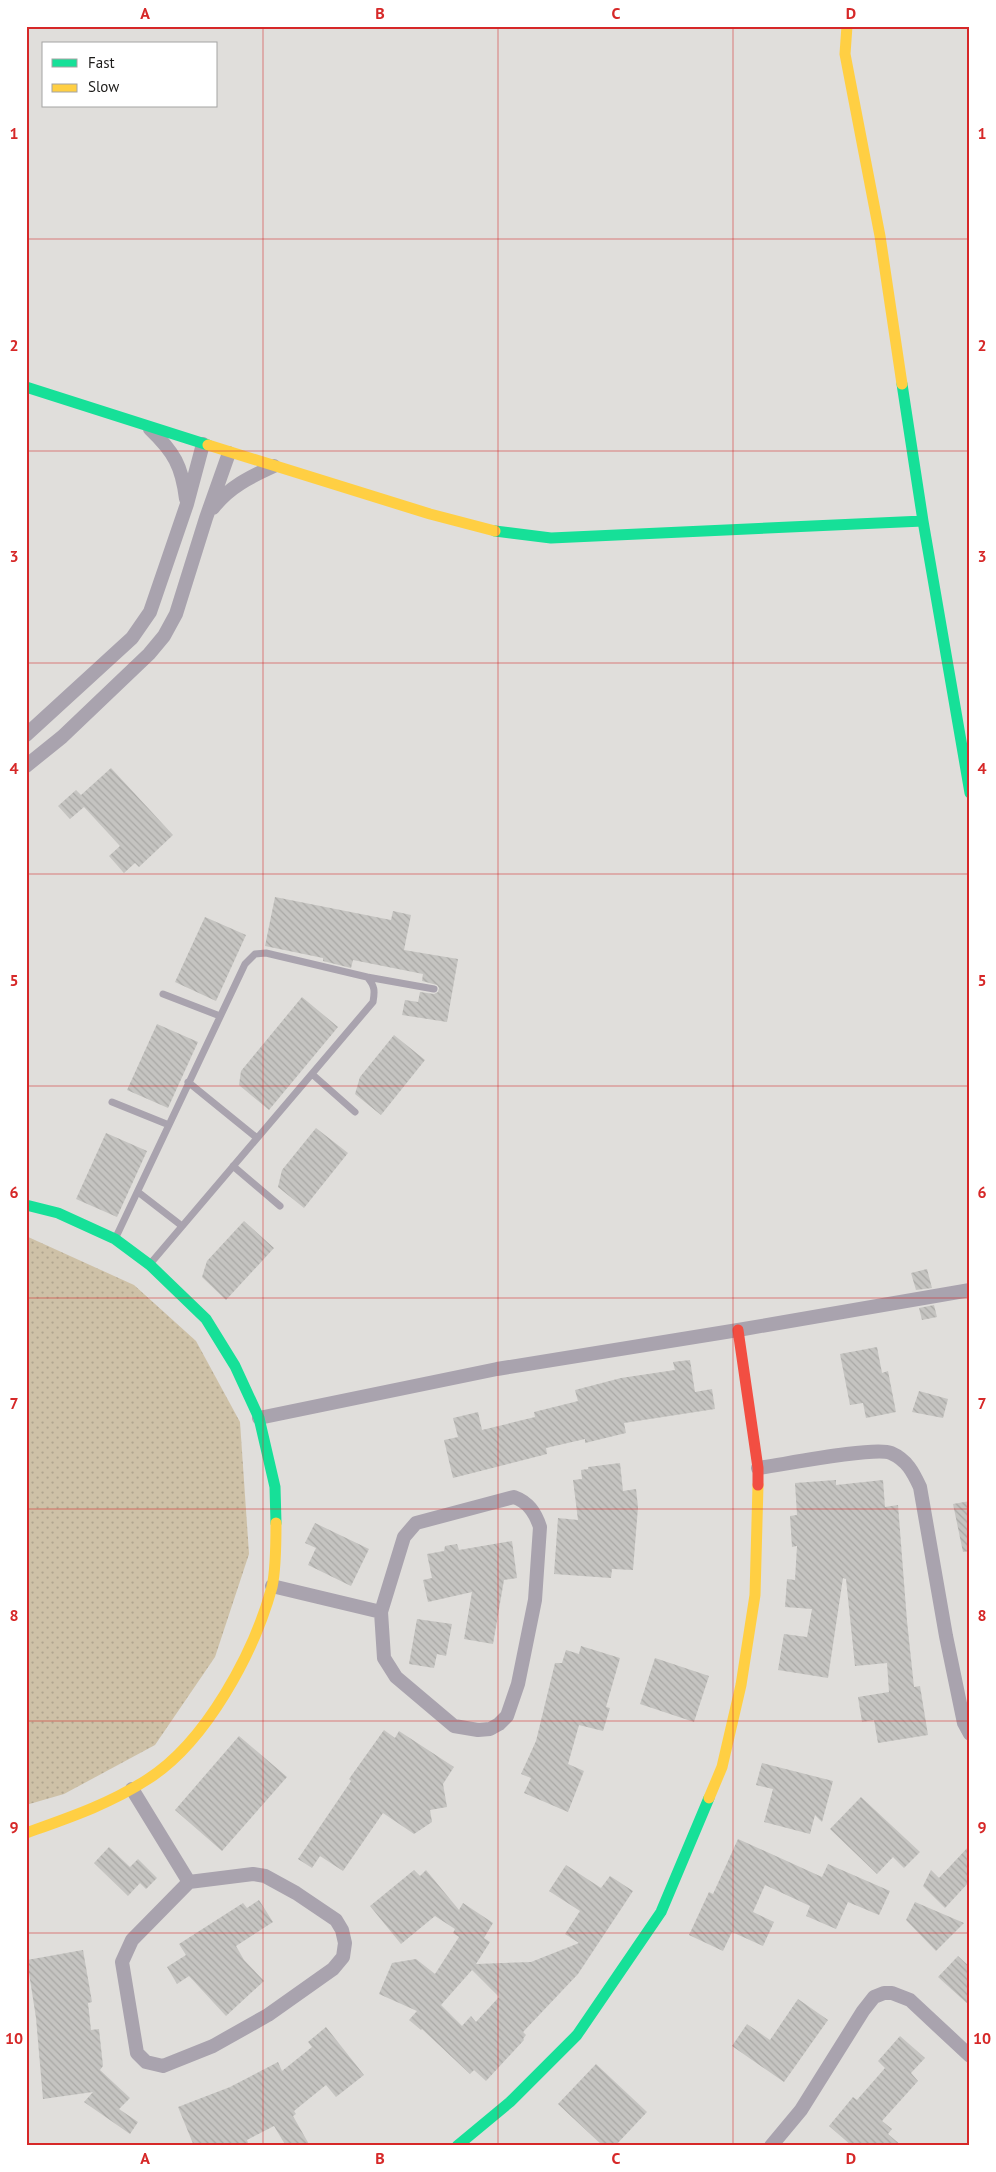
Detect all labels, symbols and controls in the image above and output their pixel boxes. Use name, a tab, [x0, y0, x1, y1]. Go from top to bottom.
text: A	[140, 3, 150, 23]
text: B	[375, 3, 385, 23]
text: C	[612, 3, 621, 23]
text: D	[846, 3, 856, 23]
legend	[42, 42, 218, 108]
text: Fast	[88, 53, 115, 72]
text: Slow	[88, 77, 119, 96]
text: 1	[9, 123, 19, 143]
text: 1	[977, 123, 987, 143]
text: 2	[9, 335, 19, 355]
text: 2	[977, 335, 987, 355]
text: 3	[9, 546, 19, 566]
text: 3	[977, 546, 987, 566]
text: 4	[9, 758, 19, 778]
text: 4	[977, 758, 987, 778]
text: 5	[9, 970, 19, 990]
text: 5	[977, 970, 987, 990]
text: 6	[9, 1182, 19, 1202]
text: 6	[977, 1182, 987, 1202]
text: 7	[9, 1393, 19, 1413]
text: 7	[977, 1393, 987, 1413]
text: 8	[9, 1605, 19, 1625]
text: 8	[977, 1605, 987, 1625]
text: 9	[9, 1817, 19, 1837]
text: 9	[977, 1817, 987, 1837]
text: 10	[5, 2028, 23, 2048]
text: 10	[973, 2028, 991, 2048]
text: A	[140, 2148, 150, 2168]
text: B	[375, 2148, 385, 2168]
text: C	[612, 2148, 621, 2168]
text: D	[846, 2148, 856, 2168]

